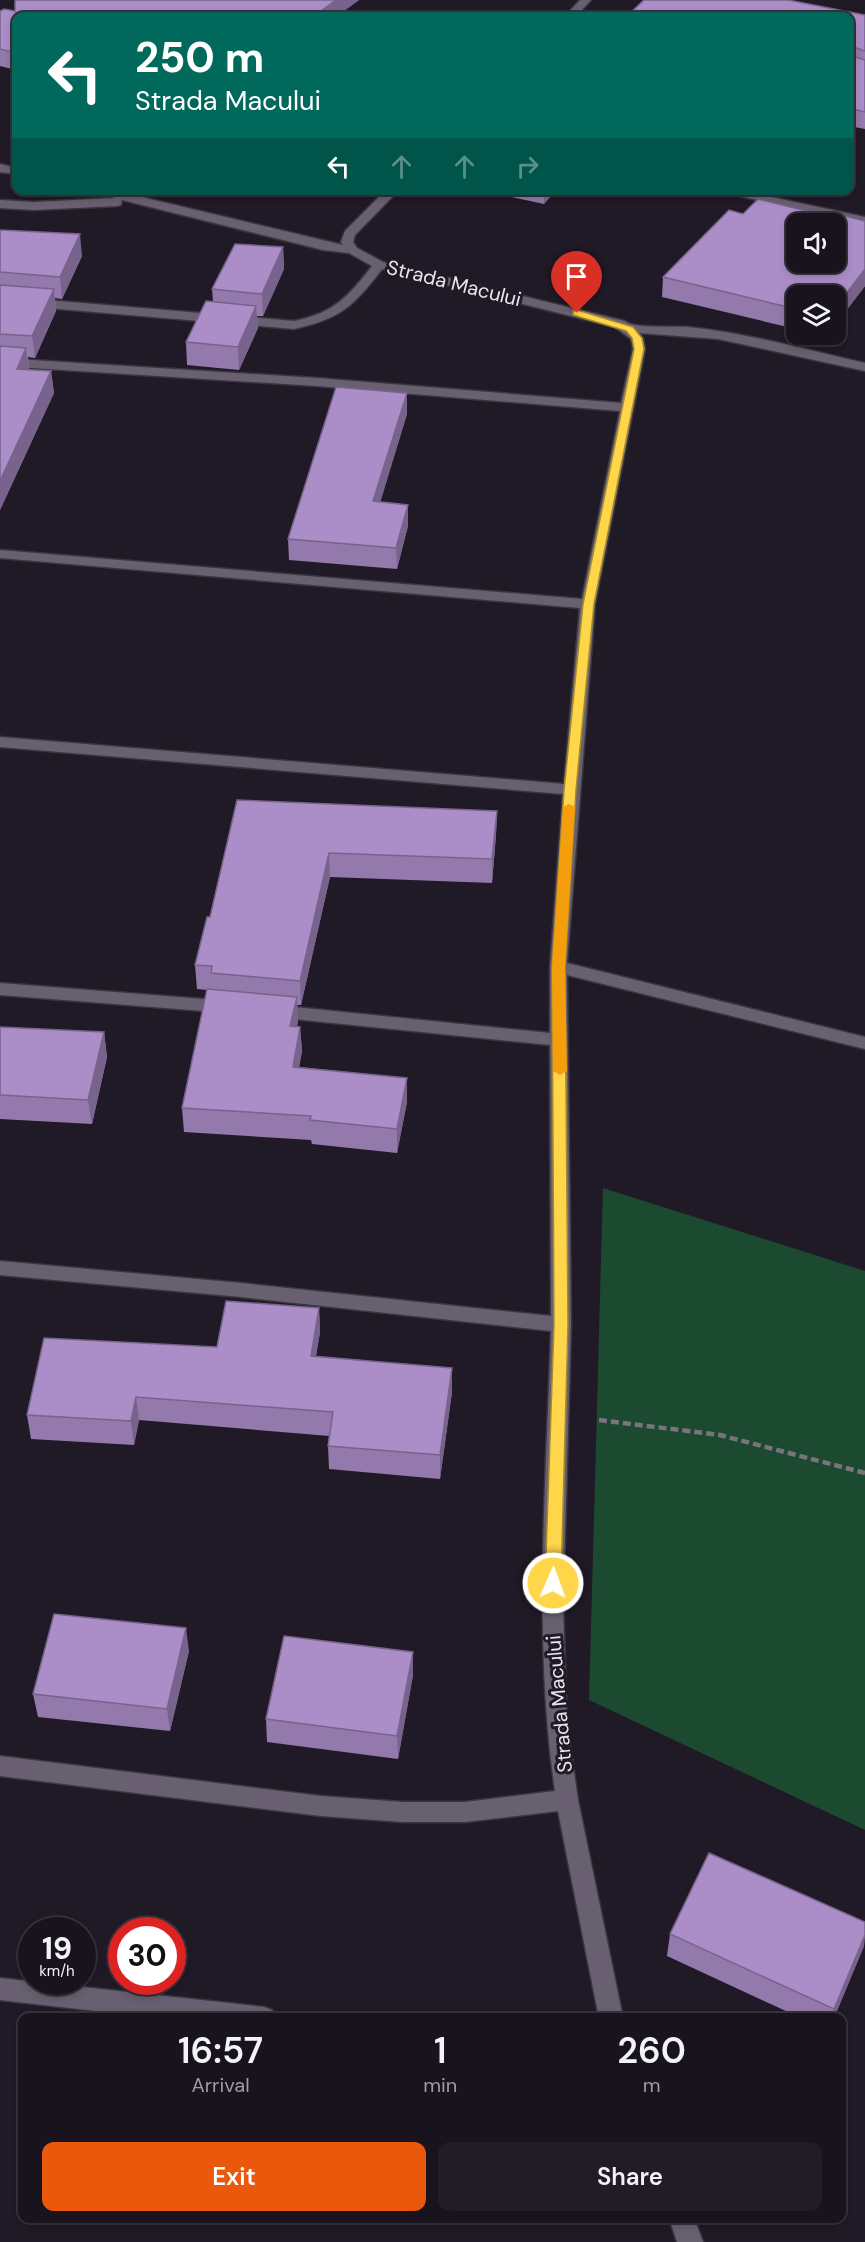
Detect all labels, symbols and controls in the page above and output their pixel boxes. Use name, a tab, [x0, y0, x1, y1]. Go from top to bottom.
text: 250 m	[135, 30, 264, 85]
icon: left	[36, 36, 114, 114]
text: Strada Macului	[135, 83, 321, 118]
icon: left	[322, 150, 355, 183]
icon: ahead	[385, 150, 418, 183]
icon: ahead	[448, 150, 481, 183]
icon: right	[511, 150, 544, 183]
map controls	[786, 213, 846, 345]
button: sound	[786, 213, 846, 273]
pin	[551, 251, 602, 313]
street label: Strada Macului	[384, 254, 524, 312]
icon: arrive	[560, 260, 593, 293]
button: layers	[786, 285, 846, 345]
position arrow	[521, 1551, 585, 1615]
street label: Strada Macului	[540, 1634, 578, 1774]
speed limit sign: 30	[108, 1917, 186, 1995]
text: 19	[42, 1929, 72, 1968]
text: km/h	[39, 1961, 75, 1981]
text: 16:57	[178, 2027, 263, 2074]
text: 1	[434, 2027, 446, 2074]
text: 260	[617, 2027, 686, 2074]
text: Arrival	[191, 2072, 250, 2098]
text: min	[423, 2072, 457, 2098]
text: m	[643, 2072, 661, 2098]
button: Exit	[42, 2142, 426, 2211]
button: Share	[438, 2142, 822, 2211]

